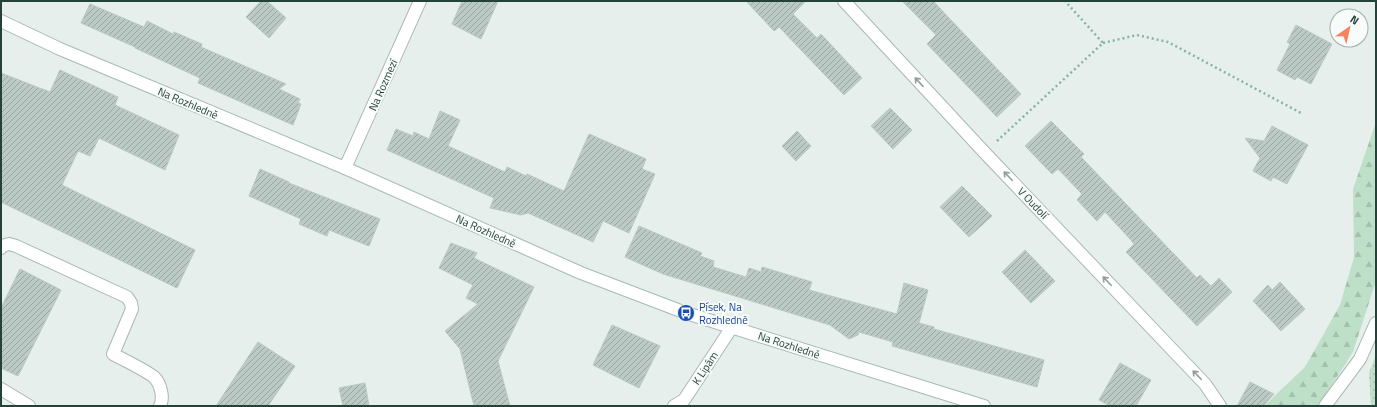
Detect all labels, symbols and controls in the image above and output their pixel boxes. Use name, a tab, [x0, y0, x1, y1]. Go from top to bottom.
north arrow	[1329, 8, 1369, 48]
text: N	[1347, 11, 1362, 28]
street label: Na Rozmezí	[365, 55, 402, 113]
one-way arrow	[914, 77, 924, 87]
street label: Na Rozhledně	[155, 83, 221, 123]
one-way arrow	[1004, 172, 1013, 182]
street label: V Oudolí	[1014, 184, 1053, 224]
street label: Na Rozhledně	[453, 211, 519, 252]
one-way arrow	[1102, 276, 1112, 286]
place label: Písek, Na Rozhledně	[699, 299, 748, 328]
bus stop icon: Písek, Na Rozhledně	[676, 303, 696, 323]
street label: Na Rozhledně	[756, 327, 822, 363]
street label: K Lipám	[688, 348, 722, 388]
one-way arrow	[1192, 370, 1202, 380]

